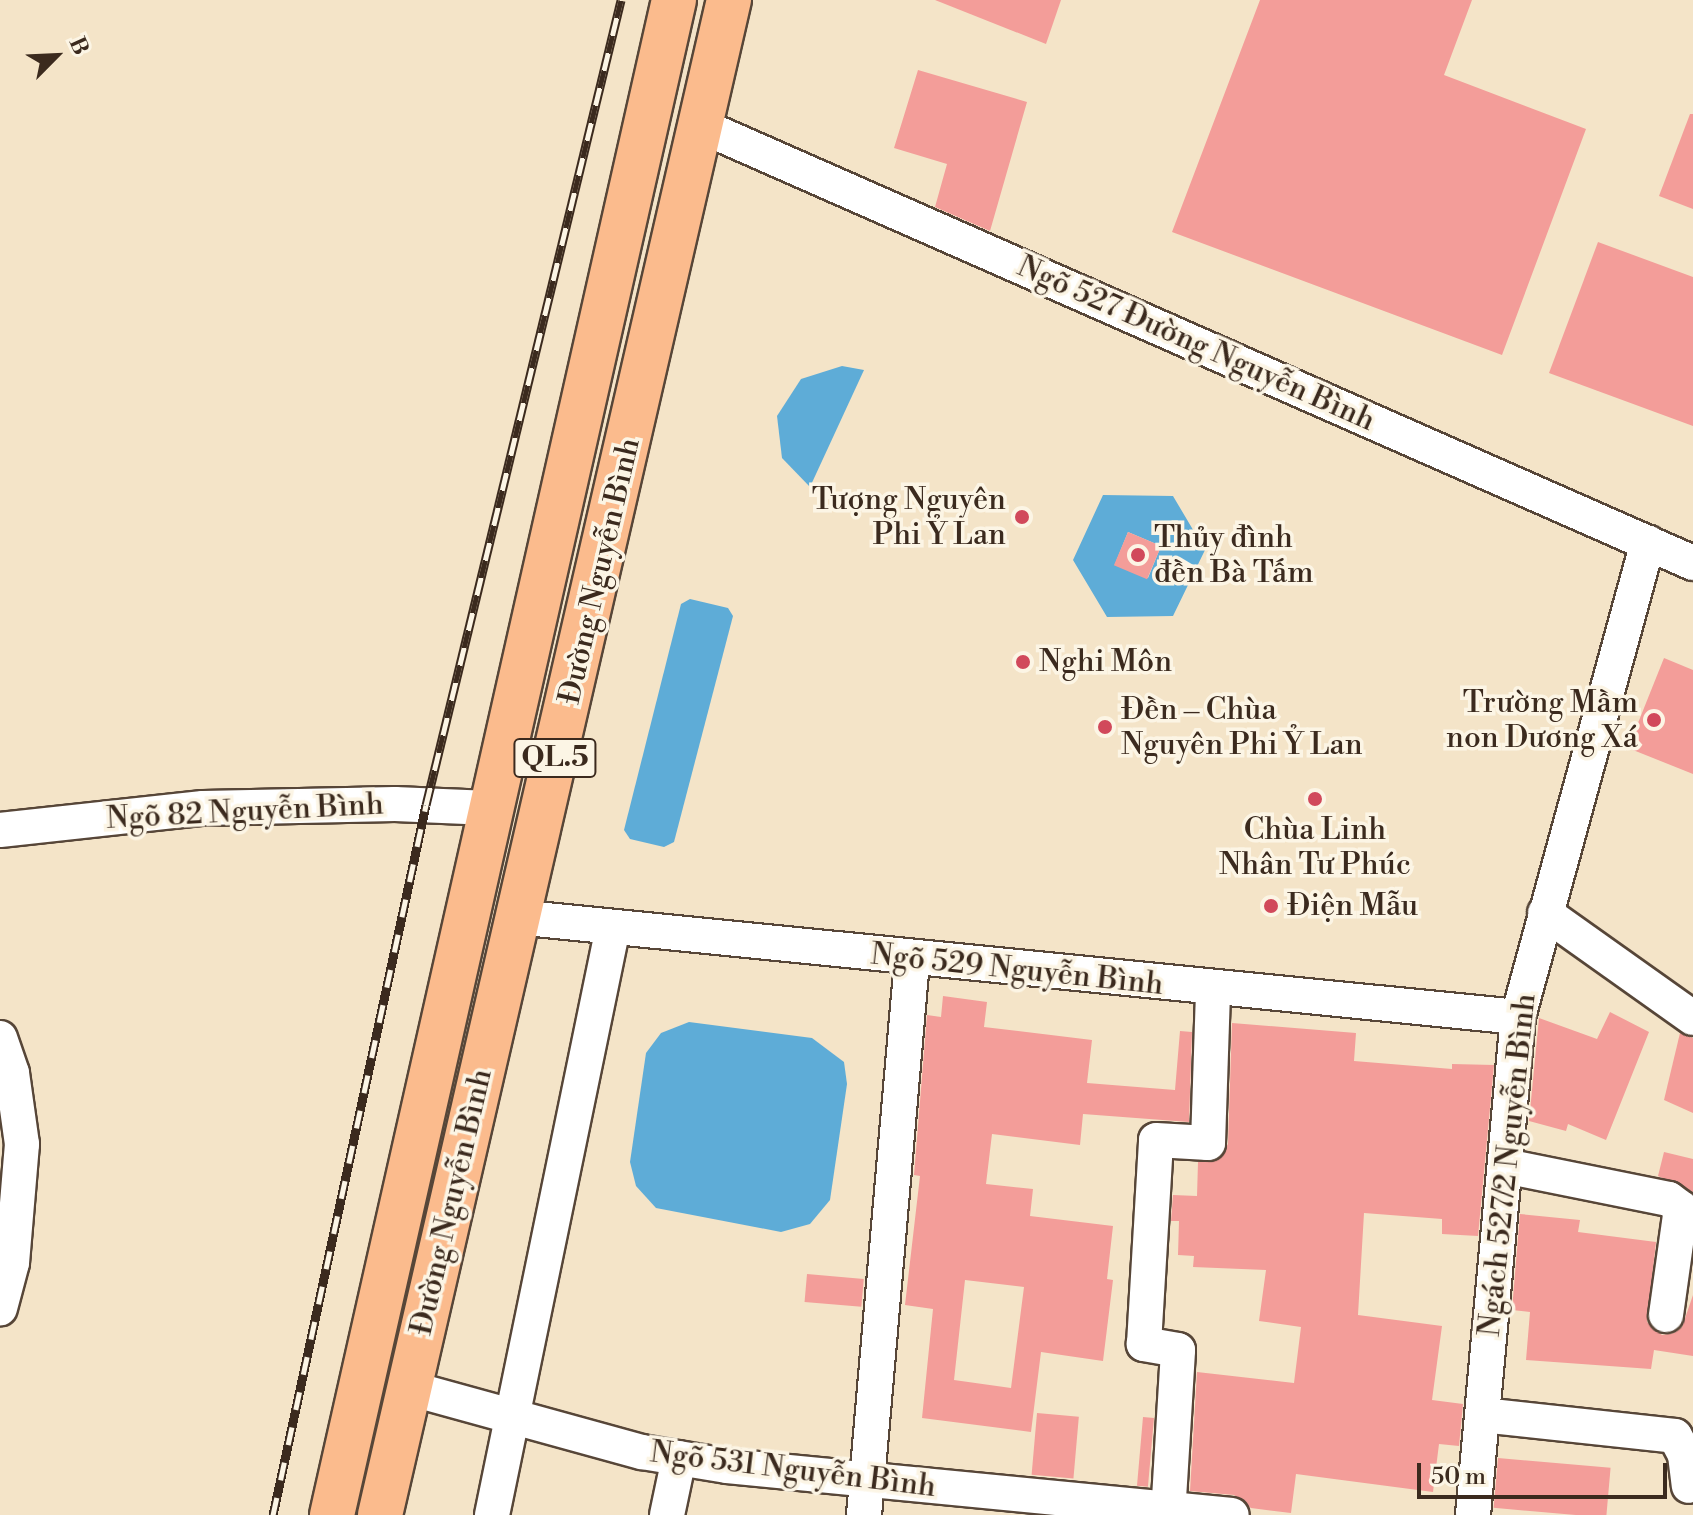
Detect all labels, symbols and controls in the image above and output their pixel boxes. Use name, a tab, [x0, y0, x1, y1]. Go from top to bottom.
north arrow	[16, 16, 96, 96]
text: B	[63, 33, 94, 59]
street label: Ngõ 527 Đường Nguyễn Bình	[1012, 249, 1380, 439]
street label: Đường Nguyễn Bình	[552, 434, 648, 708]
place label: Tượng Nguyên Phi Ỷ Lan	[812, 482, 1006, 552]
marker: Tượng Nguyên Phi Ỷ Lan	[1013, 508, 1031, 526]
place label: Thủy đình đền Bà Tấm	[1154, 520, 1314, 590]
marker: Thủy đình đền Bà Tấm	[1129, 546, 1147, 564]
place label: Nghi Môn	[1039, 644, 1172, 680]
marker: Nghi Môn	[1014, 653, 1032, 671]
place label: Trường Mầm non Dương Xá	[1446, 685, 1638, 756]
place label: Đền – Chùa Nguyên Phi Ỷ Lan	[1121, 692, 1363, 762]
marker: Trường Mầm non Dương Xá	[1645, 711, 1663, 729]
marker: Đền – Chùa Nguyên Phi Ỷ Lan	[1096, 718, 1114, 736]
road number: QL.5	[513, 734, 597, 782]
street label: Ngõ 82 Nguyễn Bình	[105, 787, 385, 837]
marker: Chùa Linh Nhân Tư Phúc	[1306, 790, 1324, 808]
place label: Chùa Linh Nhân Tư Phúc	[1219, 812, 1411, 882]
place label: Điện Mẫu	[1287, 888, 1418, 924]
marker: Điện Mẫu	[1262, 897, 1280, 915]
street label: Ngõ 529 Nguyễn Bình	[869, 937, 1165, 1003]
street label: Ngách 527/2 Nguyễn Bình	[1472, 992, 1544, 1338]
street label: Đường Nguyễn Bình	[404, 1065, 500, 1339]
street label: Ngõ 531 Nguyễn Bình	[648, 1435, 938, 1505]
scale bar	[1421, 1447, 1671, 1497]
text: 50 m	[1431, 1462, 1486, 1492]

